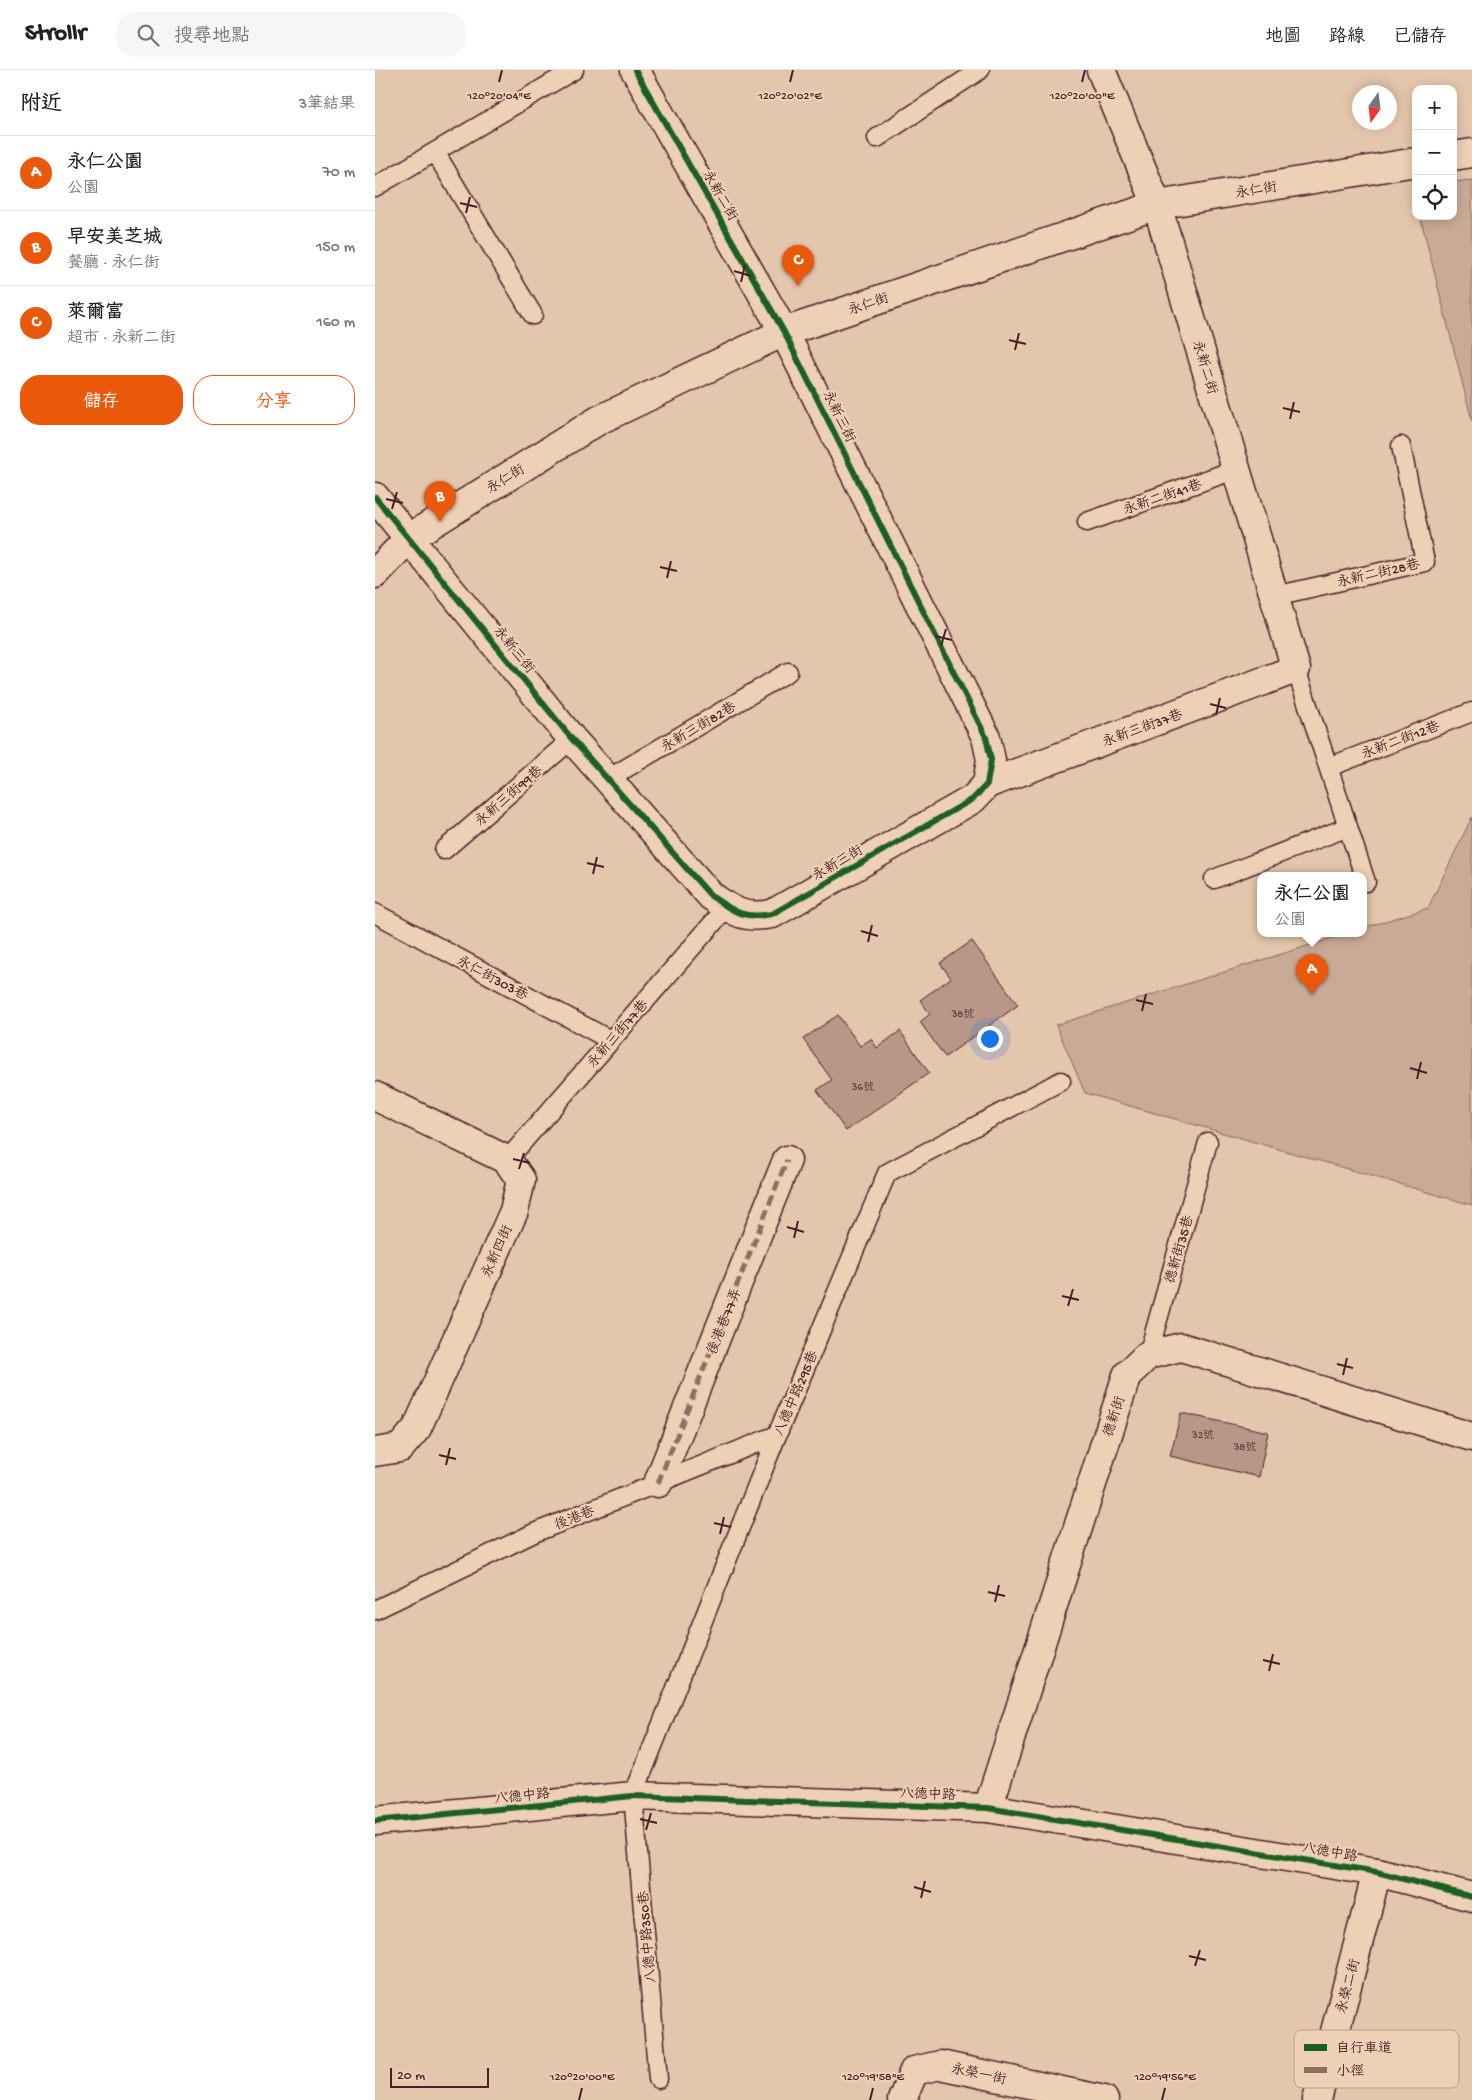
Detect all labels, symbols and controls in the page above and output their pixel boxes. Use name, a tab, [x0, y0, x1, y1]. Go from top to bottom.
search box	[116, 12, 466, 57]
text: Strollr	[25, 20, 86, 49]
icon: search	[134, 21, 162, 49]
text: 搜尋地點	[174, 26, 250, 49]
text: 地圖	[1265, 27, 1301, 48]
text: 路線	[1329, 27, 1365, 48]
text: 已儲存	[1393, 27, 1447, 48]
north arrow	[1352, 85, 1397, 130]
map controls	[1412, 85, 1457, 220]
button: +	[1412, 85, 1457, 130]
text: 120°20'04"E	[466, 90, 531, 104]
text: 120°20'02"E	[757, 90, 822, 104]
text: 120°20'00"E	[1049, 90, 1115, 104]
text: 附近	[20, 93, 62, 118]
text: 3筆結果	[299, 96, 355, 115]
button: −	[1412, 130, 1457, 175]
text: 永仁公園	[67, 152, 143, 175]
text: A	[31, 164, 41, 183]
text: 70 m	[322, 164, 355, 183]
street label: 永新二街	[697, 167, 741, 225]
button: locate	[1412, 175, 1457, 220]
street label: 永仁街	[1234, 179, 1278, 203]
text: 公園	[67, 180, 99, 199]
text: 早安美芝城	[67, 227, 162, 250]
text: B	[32, 239, 40, 258]
text: 150 m	[316, 239, 355, 258]
pin: C	[782, 245, 814, 286]
text: 餐廳 · 永仁街	[67, 255, 160, 274]
street label: 永仁街	[846, 290, 891, 320]
text: 萊爾富	[67, 302, 124, 325]
text: C	[32, 314, 40, 333]
text: 160 m	[316, 314, 355, 333]
text: 超市 · 永新二街	[67, 330, 176, 349]
street label: 永新二街	[1187, 338, 1221, 397]
button: 儲存	[20, 375, 183, 425]
button: 分享	[193, 375, 355, 425]
street label: 永新三街	[818, 388, 859, 446]
street label: 永仁街	[483, 461, 529, 498]
street label: 永新二街41巷	[1121, 476, 1205, 520]
pin: B	[424, 481, 456, 522]
street label: 永新二街28巷	[1335, 555, 1423, 592]
street label: 永新三街	[489, 623, 538, 678]
street label: 永新三街82巷	[658, 698, 741, 757]
street label: 永新三街37巷	[1100, 706, 1186, 752]
street label: 永新二街12巷	[1359, 717, 1443, 764]
street label: 永新三街99巷	[472, 761, 548, 831]
street label: 永新三街	[809, 842, 867, 886]
popup	[1257, 872, 1367, 937]
text: 永仁公園	[1274, 884, 1350, 907]
text: 公園	[1274, 912, 1306, 931]
street label: 永仁街303巷	[453, 952, 532, 1006]
pin: A	[1296, 954, 1328, 995]
street label: 永新三街77巷	[584, 996, 654, 1072]
house number: 38號	[951, 1008, 974, 1021]
your location	[977, 1026, 1003, 1052]
house number: 36號	[851, 1081, 874, 1094]
street label: 德新街35巷	[1162, 1212, 1199, 1286]
street label: 永新四街	[478, 1223, 517, 1281]
street label: 後港巷77弄	[703, 1286, 746, 1358]
street label: 八德中路295巷	[771, 1347, 823, 1439]
street label: 德新街	[1100, 1394, 1130, 1439]
house number: 32號	[1191, 1429, 1214, 1442]
house number: 38號	[1233, 1441, 1256, 1454]
street label: 後港巷	[552, 1503, 599, 1535]
street label: 八德中路	[493, 1785, 551, 1809]
street label: 八德中路	[900, 1785, 956, 1805]
street label: 八德中路	[1301, 1839, 1359, 1867]
street label: 八德中路350巷	[635, 1889, 661, 1984]
street label: 永榮二街	[1333, 1957, 1365, 2016]
legend	[1294, 2030, 1459, 2088]
text: 自行車道	[1336, 2041, 1392, 2058]
street label: 永榮一街	[949, 2060, 1008, 2090]
text: 小徑	[1336, 2064, 1364, 2081]
scale bar	[390, 2065, 489, 2088]
text: 20 m	[397, 2068, 425, 2085]
text: 120°20'00"E	[549, 2071, 615, 2085]
text: 120°19'58"E	[841, 2071, 905, 2085]
text: 120°19'56"E	[1133, 2071, 1196, 2085]

